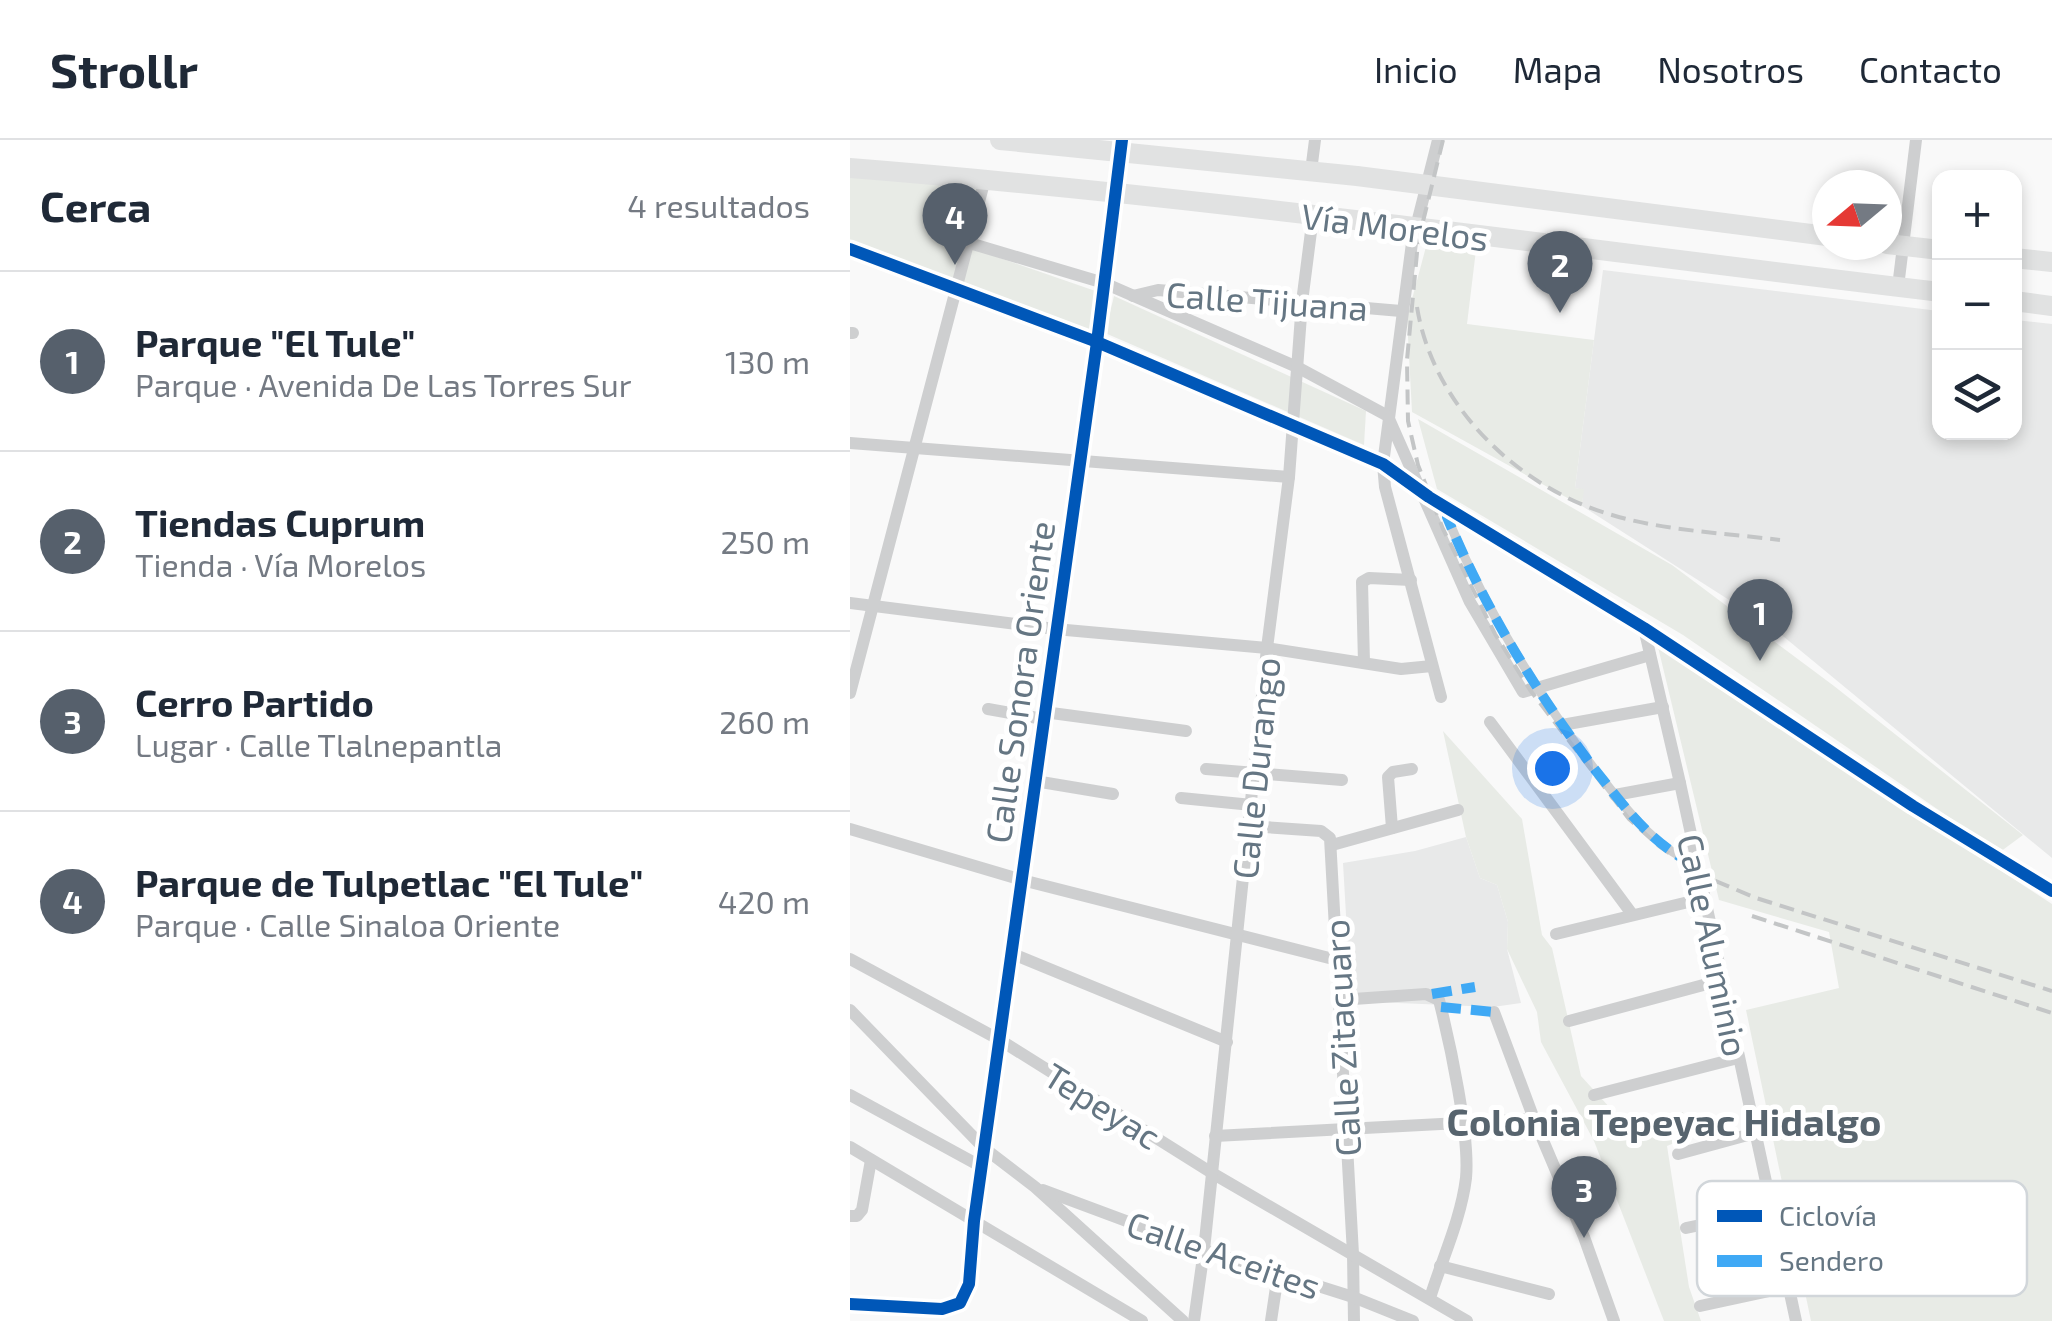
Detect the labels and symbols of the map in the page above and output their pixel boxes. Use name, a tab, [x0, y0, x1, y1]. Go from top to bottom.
north arrow	[1812, 170, 1902, 260]
pin: 4	[922, 182, 988, 265]
street label: Vía Morelos	[1299, 194, 1491, 258]
pin: 2	[1528, 230, 1592, 313]
street label: Calle Tijuana	[1165, 272, 1369, 328]
street label: Calle Sonora Oriente	[976, 518, 1062, 846]
pin: 1	[1728, 578, 1792, 661]
street label: Calle Durango	[1222, 655, 1288, 881]
your location	[1527, 743, 1578, 794]
street label: Calle Aluminio	[1670, 830, 1758, 1060]
street label: Calle Zitacuaro	[1314, 918, 1368, 1158]
street label: Tepeyac	[1037, 1053, 1169, 1157]
district label: Colonia Tepeyac Hidalgo	[1447, 1098, 1881, 1144]
pin: 3	[1552, 1156, 1616, 1238]
legend	[1697, 1181, 2027, 1296]
text: Ciclovía	[1779, 1198, 1877, 1232]
street label: Calle Aceites	[1122, 1201, 1326, 1307]
text: Sendero	[1779, 1243, 1884, 1277]

